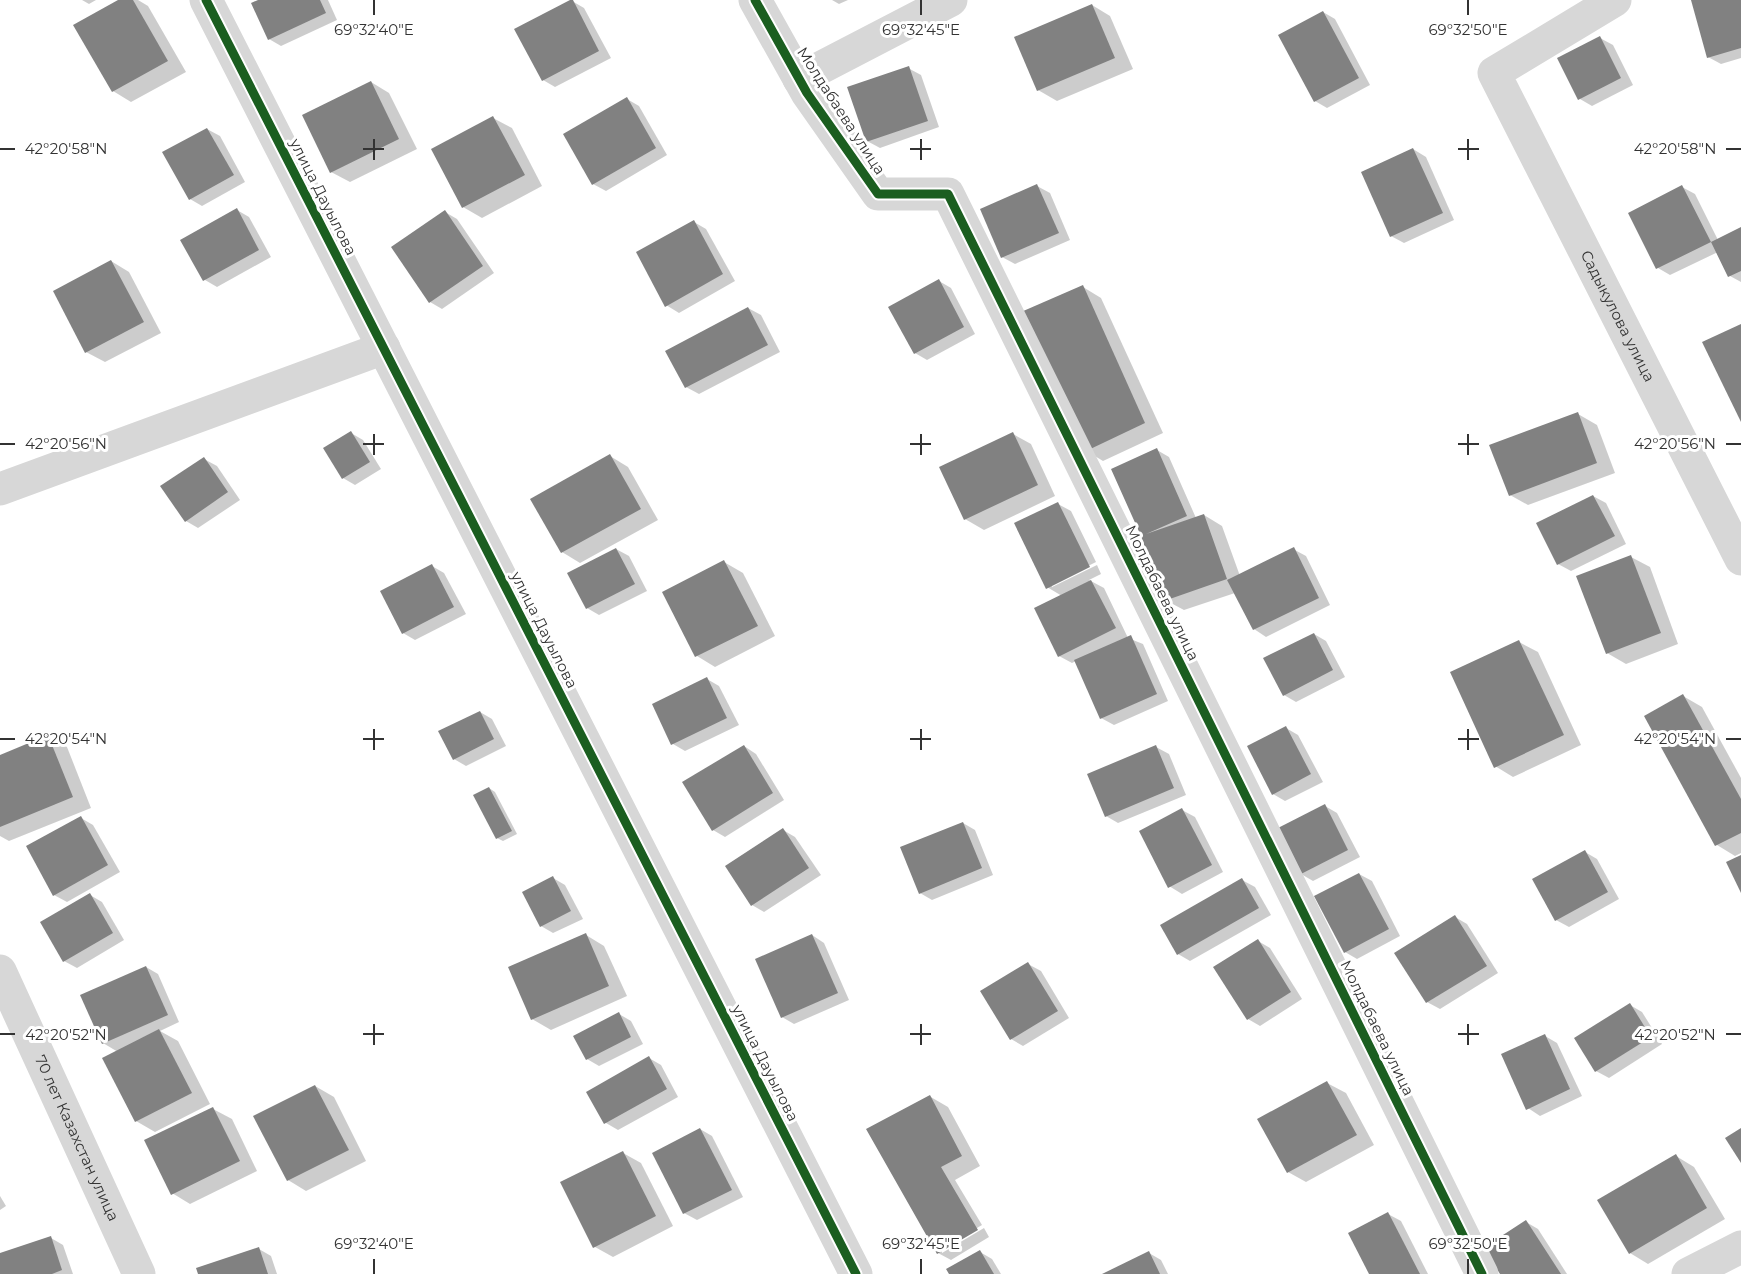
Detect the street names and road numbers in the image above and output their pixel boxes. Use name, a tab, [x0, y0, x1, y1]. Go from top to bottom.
street label: Молдабаева улица	[793, 43, 890, 178]
street label: улица Дауылова	[285, 134, 361, 258]
street label: Садыкулова улица	[1577, 247, 1659, 385]
street label: Молдабаева улица	[1121, 522, 1204, 664]
street label: улица Дауылова	[506, 567, 582, 691]
street label: Молдабаева улица	[1336, 957, 1419, 1099]
street label: улица Дауылова	[727, 1000, 803, 1124]
street label: 70 лет Казахстан улица	[31, 1052, 123, 1224]

